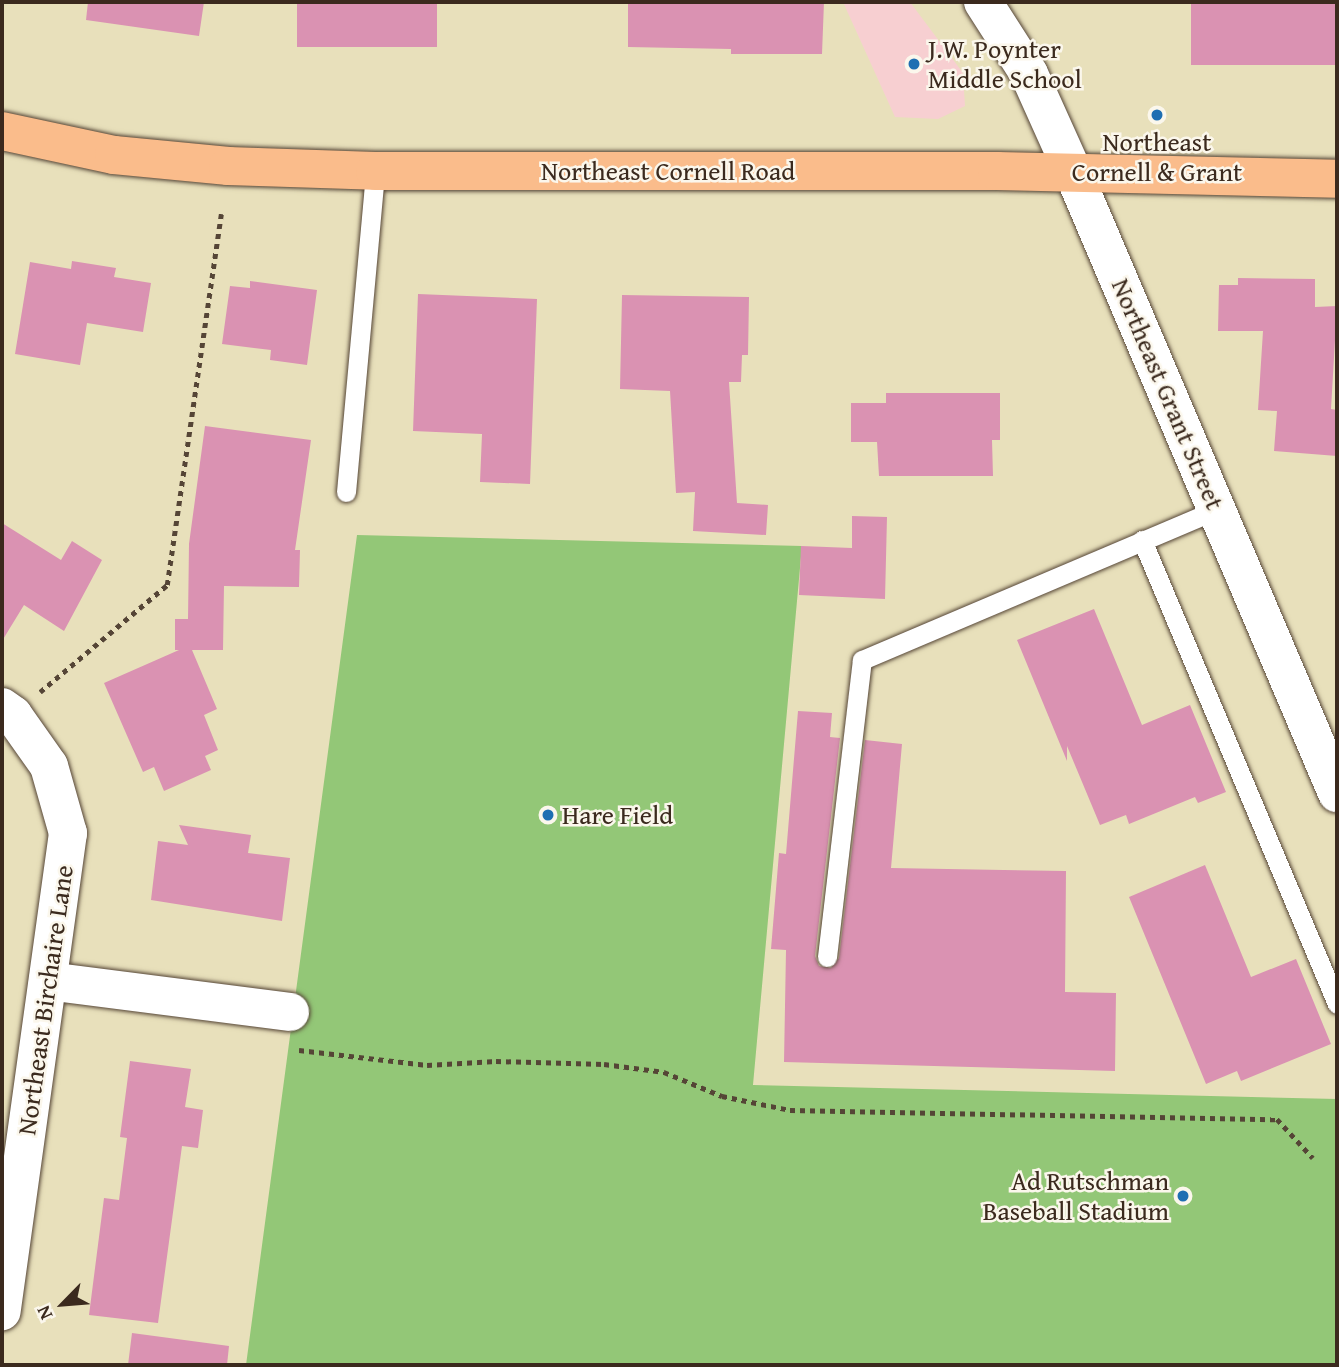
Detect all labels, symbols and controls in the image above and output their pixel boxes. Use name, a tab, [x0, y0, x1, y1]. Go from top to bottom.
place label: J.W. Poynter Middle School	[928, 33, 1082, 94]
marker: J.W. Poynter Middle School	[906, 56, 922, 72]
marker: Northeast Cornell & Grant	[1149, 107, 1165, 123]
place label: Northeast Cornell & Grant	[1072, 126, 1242, 188]
street label: Northeast Cornell Road	[541, 155, 795, 187]
street label: Northeast Grant Street	[1105, 274, 1231, 514]
place label: Hare Field	[562, 799, 673, 831]
marker: Hare Field	[540, 807, 556, 823]
street label: Northeast Birchaire Lane	[11, 863, 79, 1137]
place label: Ad Rutschman Baseball Stadium	[983, 1165, 1169, 1226]
marker: Ad Rutschman Baseball Stadium	[1175, 1188, 1191, 1204]
north arrow	[28, 1269, 98, 1339]
text: N	[29, 1301, 59, 1325]

